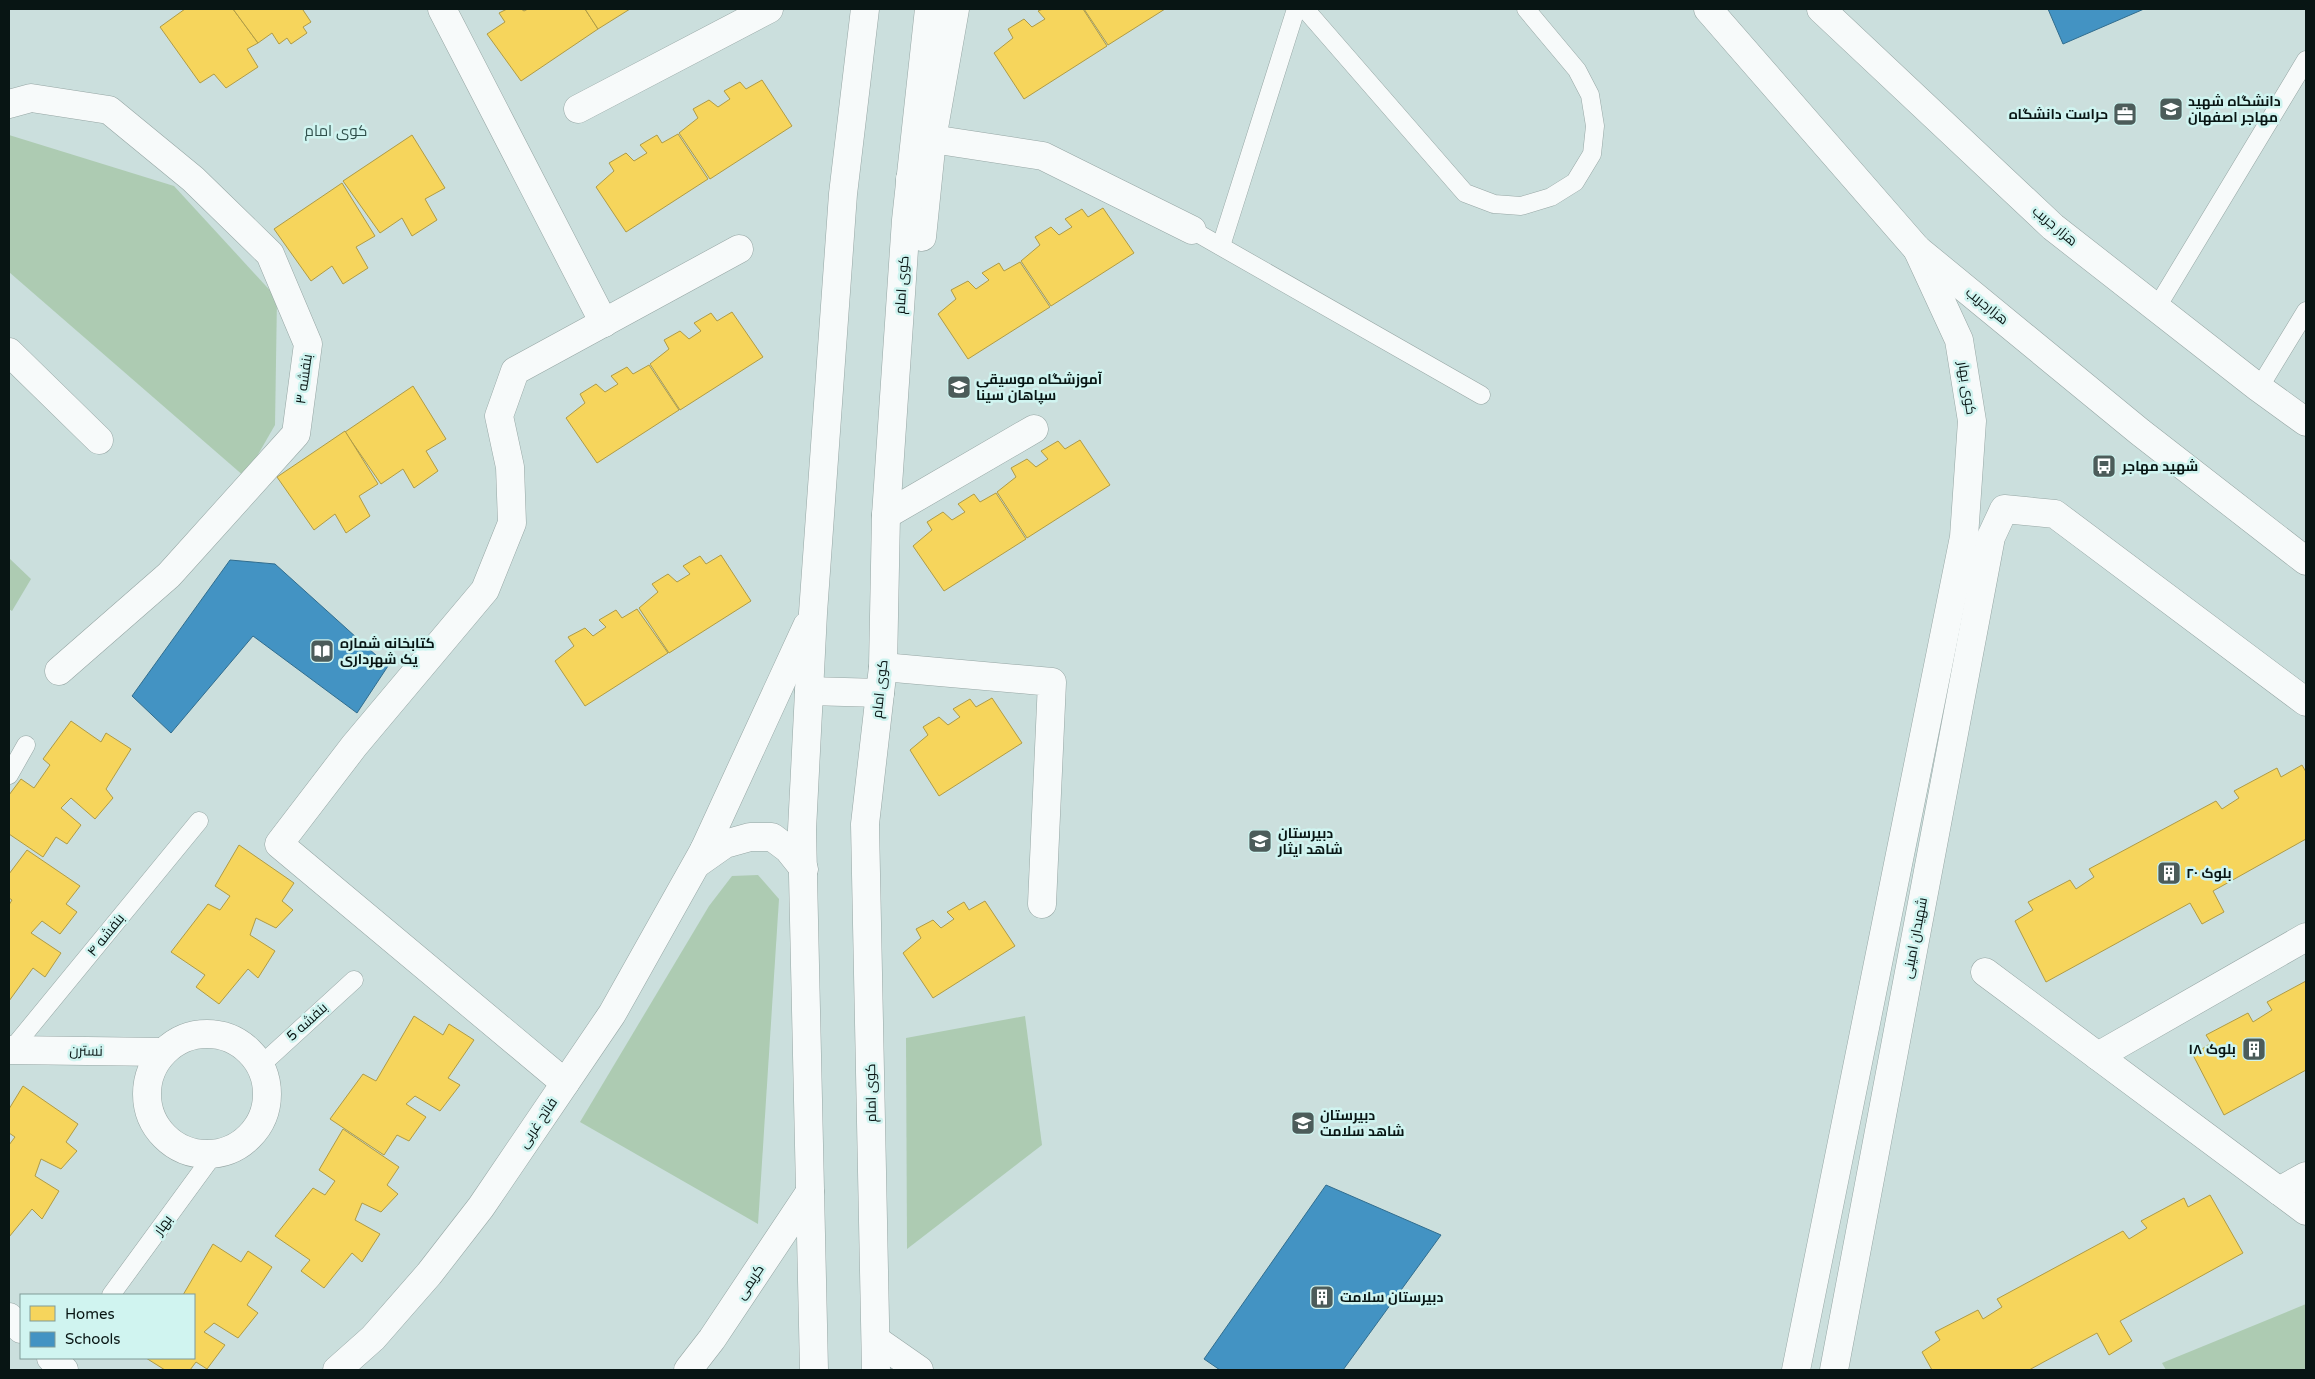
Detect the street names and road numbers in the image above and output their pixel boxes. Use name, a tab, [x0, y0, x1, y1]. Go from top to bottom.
street label: هزار جریب	[2029, 202, 2081, 250]
street label: کوی امام	[891, 255, 914, 315]
street label: هزارجریب	[1962, 284, 2012, 328]
street label: بنفشه ۳	[292, 353, 316, 405]
street label: کوی بهار	[1954, 359, 1980, 416]
street label: کوی امام	[868, 659, 893, 719]
street label: شهیدان امینی	[1899, 896, 1931, 980]
street label: بنفشه ۴	[84, 910, 128, 960]
street label: بنفشه 5	[283, 999, 331, 1045]
street label: نسترن	[69, 1042, 103, 1060]
street label: کوی امام	[862, 1063, 881, 1122]
street label: فاتح غربی	[515, 1094, 561, 1152]
street label: بهار	[149, 1212, 176, 1239]
street label: کریمی	[732, 1261, 768, 1303]

